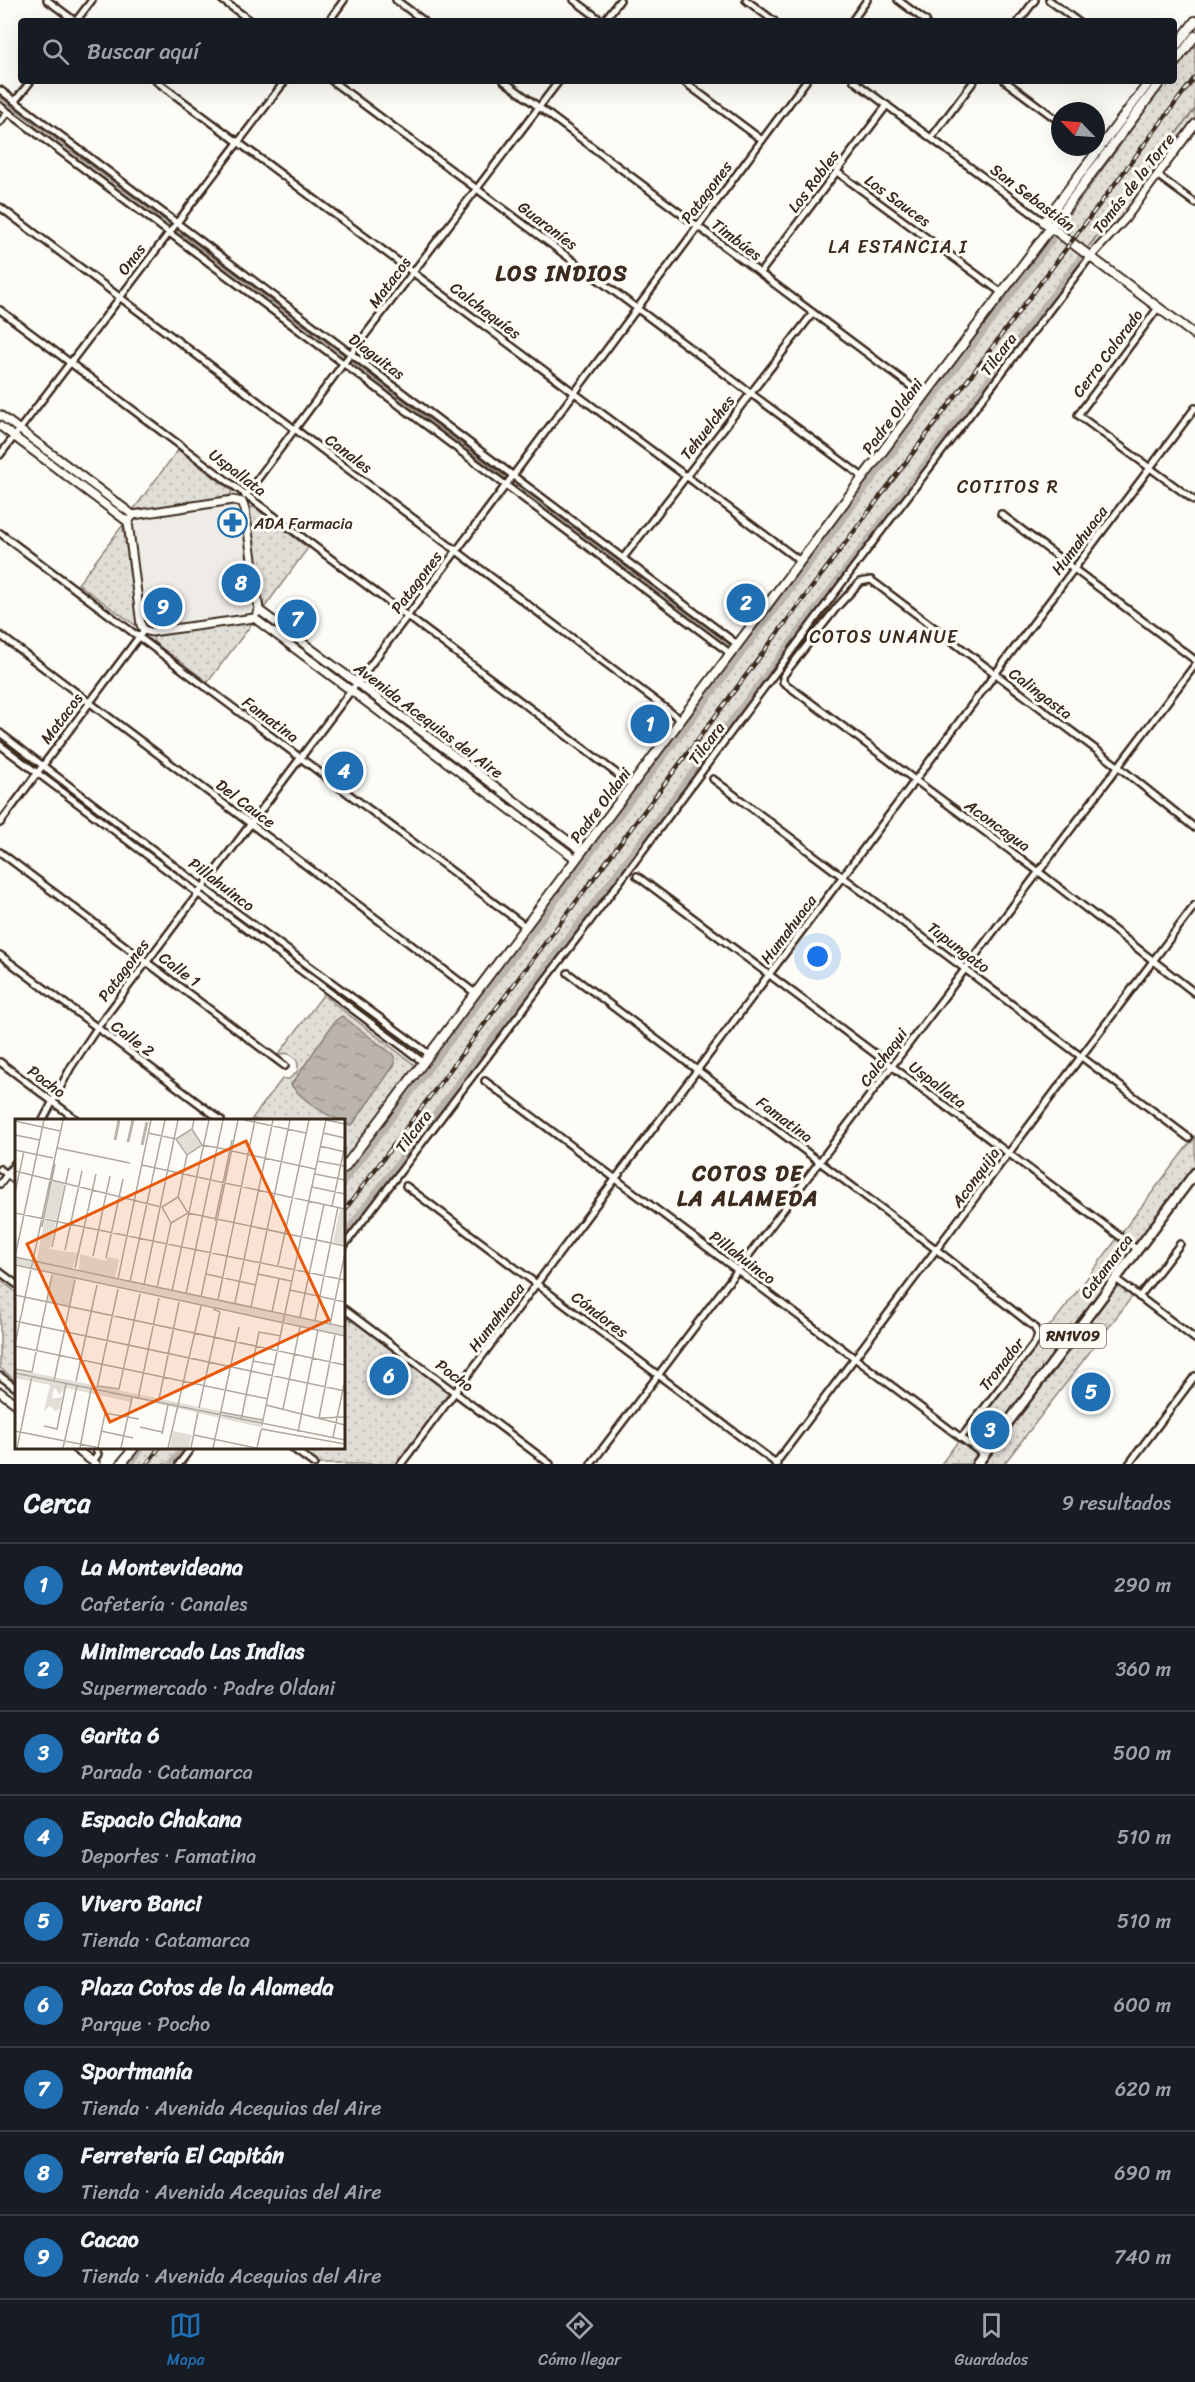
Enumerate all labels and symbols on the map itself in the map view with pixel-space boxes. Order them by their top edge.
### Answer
north arrow [1051,102,1105,156]
street label: Tomás de la Torre [1084,126,1182,240]
street label: Los Robles [780,143,847,219]
street label: Patagones [673,154,740,230]
street label: San Sebastián [984,156,1082,239]
street label: Los Sauces [858,166,938,235]
street label: Guaraníes [511,193,584,258]
street label: Timbúes [705,211,769,269]
district label: LA ESTANCIA I [828,231,968,263]
street label: Onas [109,236,154,282]
street label: Matacos [360,250,419,314]
district label: LOS INDIOS [496,254,628,293]
street label: Calchaquíes [444,274,528,347]
street label: Cerro Colorado [1064,303,1151,404]
street label: Diaguitas [342,325,412,388]
street label: Tilcara [972,326,1025,382]
street label: Padre Oldani [854,371,931,461]
street label: Tehuelches [672,388,743,467]
street label: Canales [319,426,379,481]
street label: Uspallata [202,441,273,504]
district label: COTITOS R [957,471,1059,503]
street label: Humahuaca [1043,498,1116,581]
pharmacy icon: ADA Farmacia [217,507,249,539]
place label: ADA Farmacia [253,509,353,538]
street label: Patagones [383,544,450,620]
pin: 8 [222,560,260,606]
pin: 2 [726,580,766,626]
pin: 9 [144,584,182,630]
pin: 7 [278,596,316,642]
district label: COTOS UNANUE [809,621,959,653]
street label: Avenida Acequias del Aire [347,654,510,786]
street label: Calingasta [1002,660,1079,727]
street label: Matacos [32,686,91,750]
street label: Famatina [236,688,305,751]
pin: 1 [630,702,670,746]
street label: Tilcara [680,715,733,771]
pin: 4 [324,748,364,794]
street label: Padre Oldani [562,760,639,850]
street label: Del Cauce [209,771,282,836]
street label: Aconcagua [958,791,1037,859]
street label: Pillahuinco [182,850,261,919]
street label: Humahuaca [752,887,825,970]
street label: Tupungato [921,914,997,981]
street label: Patagones [90,932,157,1008]
your location [803,942,832,971]
street label: Calle 1 [152,944,207,995]
street label: Calle 2 [104,1012,161,1065]
street label: Calchaqui [851,1021,916,1093]
street label: Uspallata [902,1053,973,1116]
street label: Pocho [21,1057,72,1106]
street label: Famatina [750,1088,819,1151]
street label: Tilcara [387,1103,440,1159]
inset map [15,1119,345,1449]
street label: Aconquija [943,1141,1007,1215]
district label: COTOS DE LA ALAMEDA [677,1154,819,1218]
street label: Pillahuinco [703,1223,782,1292]
street label: Catamarca [1072,1227,1141,1305]
street label: Humahuaca [460,1275,533,1358]
street label: Cóndores [565,1283,635,1346]
road number: RN1V09 [1040,1324,1106,1348]
street label: Tronador [971,1330,1033,1398]
street label: Pocho [429,1351,480,1400]
pin: 6 [370,1354,408,1398]
pin: 5 [1072,1370,1110,1414]
pin: 3 [970,1408,1010,1452]

